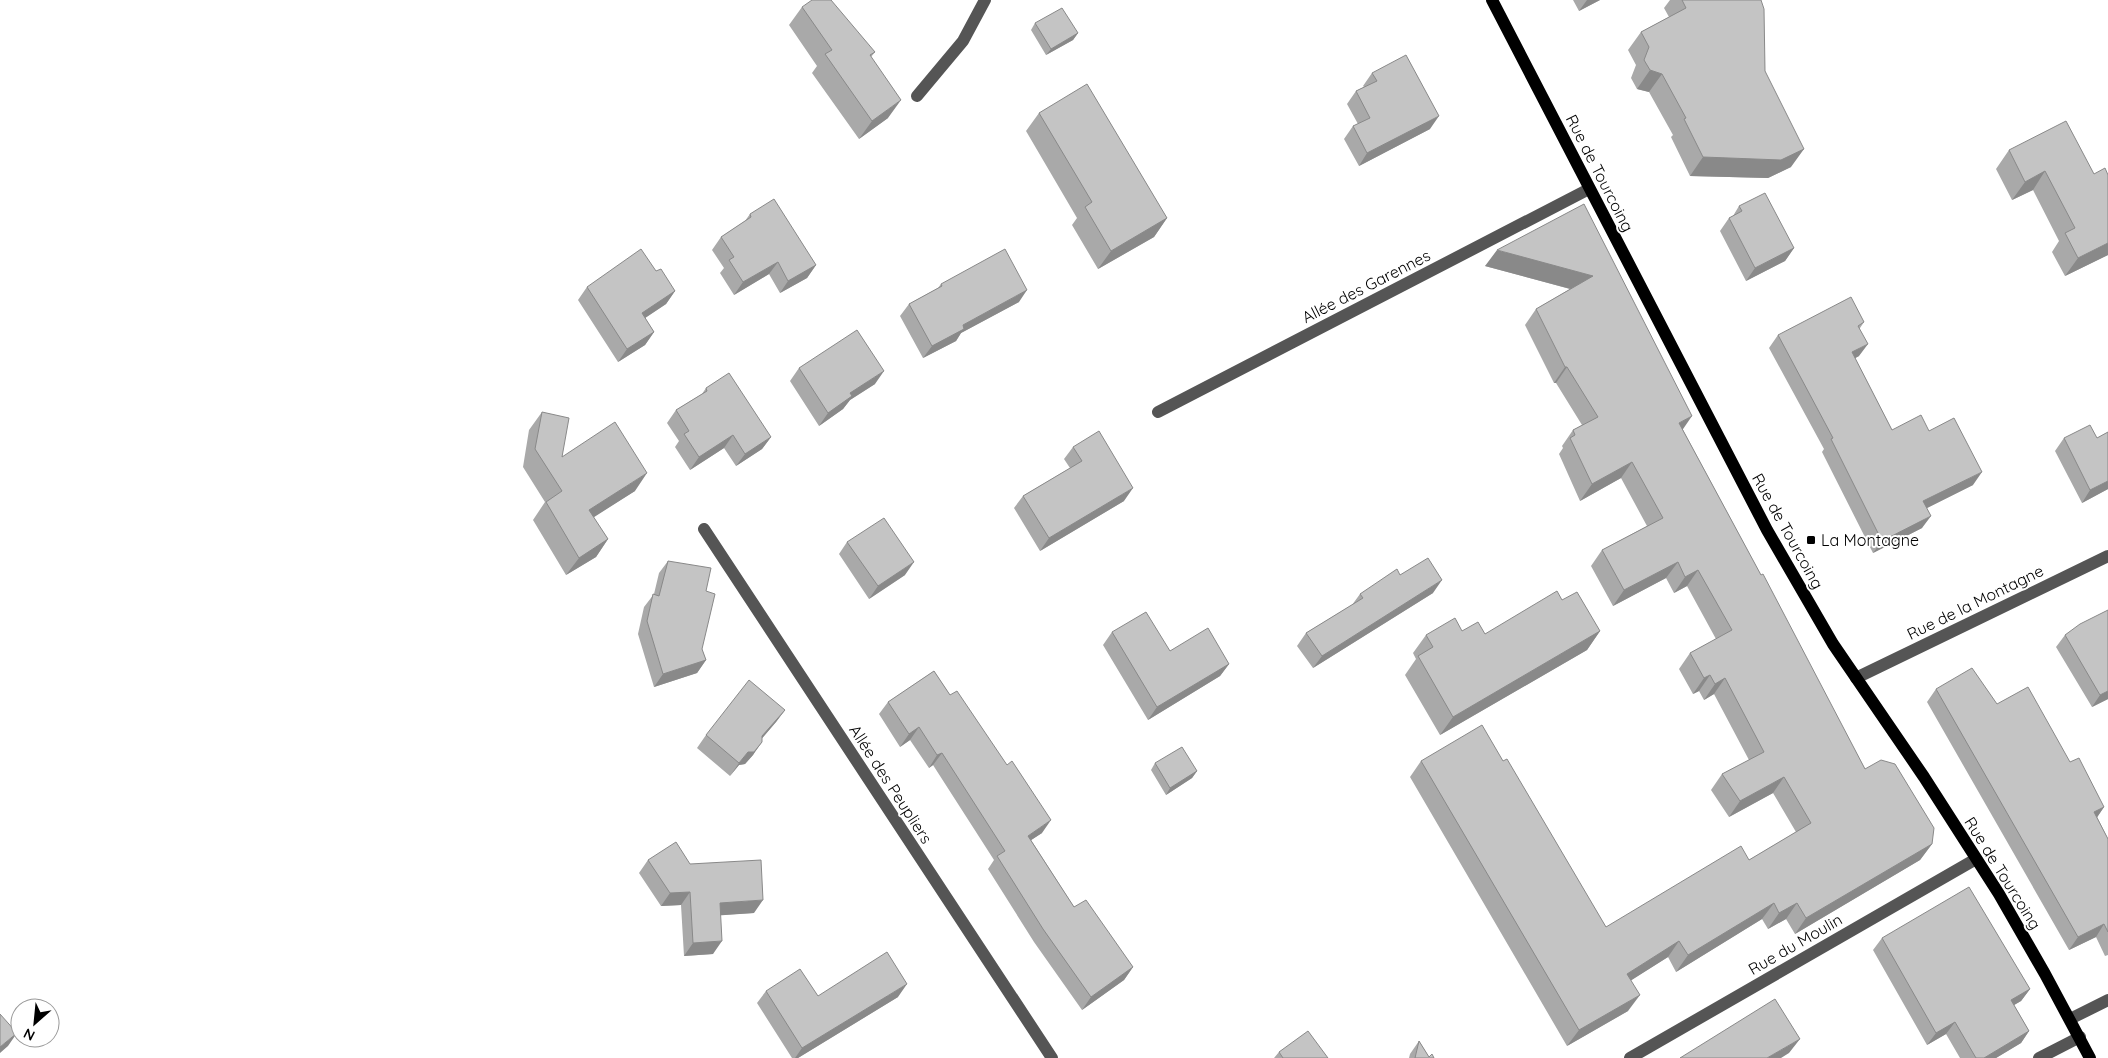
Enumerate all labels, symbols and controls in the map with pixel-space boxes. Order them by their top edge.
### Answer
street label: Rue de Tourcoing [1562,111,1638,235]
street label: Allée des Garennes [1298,245,1434,327]
street label: Rue de Tourcoing [1748,470,1828,592]
place label: La Montagne [1821,530,1919,550]
marker: La Montagne [1805,534,1817,546]
street label: Rue de la Montagne [1903,560,2047,644]
street label: Allée des Peupliers [845,721,937,847]
street label: Rue de Tourcoing [1960,813,2046,933]
street label: Rue du Moulin [1745,909,1845,979]
north arrow [10,998,60,1048]
text: N [20,1024,38,1045]

